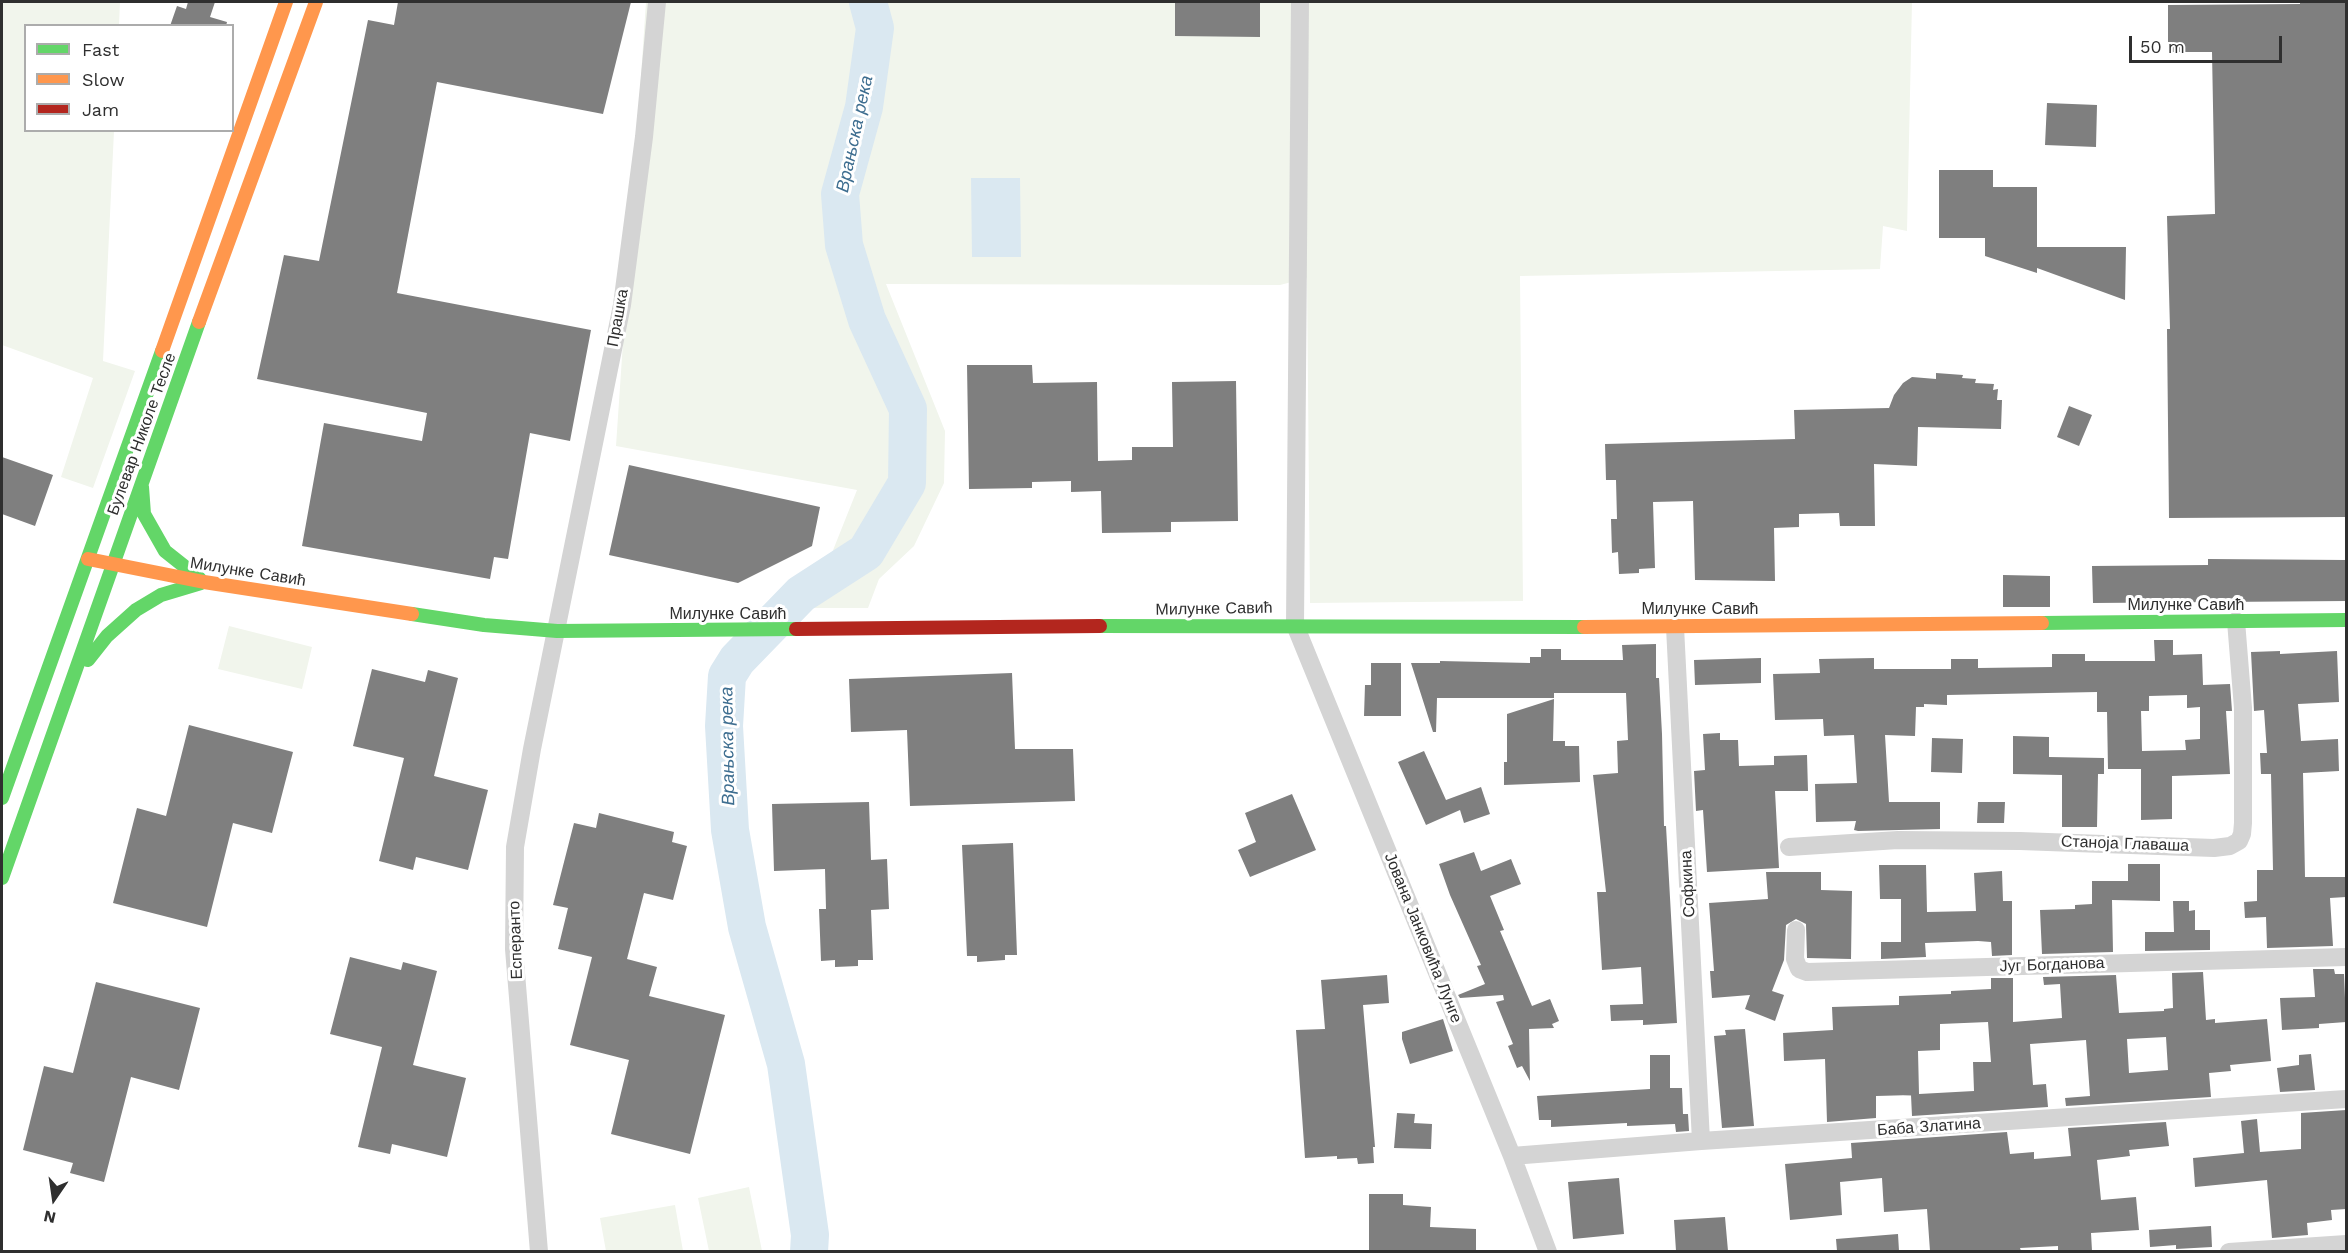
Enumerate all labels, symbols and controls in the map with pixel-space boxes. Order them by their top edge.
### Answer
legend [24,24,234,132]
scale bar [2132,24,2285,62]
text: 50 m [2140,36,2185,57]
text: Fast [82,39,119,60]
text: Slow [82,69,125,90]
water label: Врањска река [832,74,878,194]
text: Jam [82,99,119,120]
street label: Прашка [603,288,633,348]
street label: Булевар Николе Тесле [104,350,180,518]
street label: Милунке Савић [189,553,307,591]
street label: Милунке Савић [2128,595,2244,615]
street label: Милунке Савић [1155,598,1273,620]
street label: Милунке Савић [1642,599,1758,619]
street label: Милунке Савић [670,604,786,624]
water label: Врањска река [716,686,740,806]
street label: Станоја Главаша [2061,832,2189,856]
street label: Јована Јанковића Лунге [1380,850,1466,1026]
street label: Софкина [1677,850,1699,918]
street label: Есперанто [505,900,527,980]
street label: Југ Богданова [1999,954,2105,976]
street label: Баба Златина [1876,1114,1982,1140]
north arrow [24,1169,84,1229]
text: N [42,1206,58,1228]

